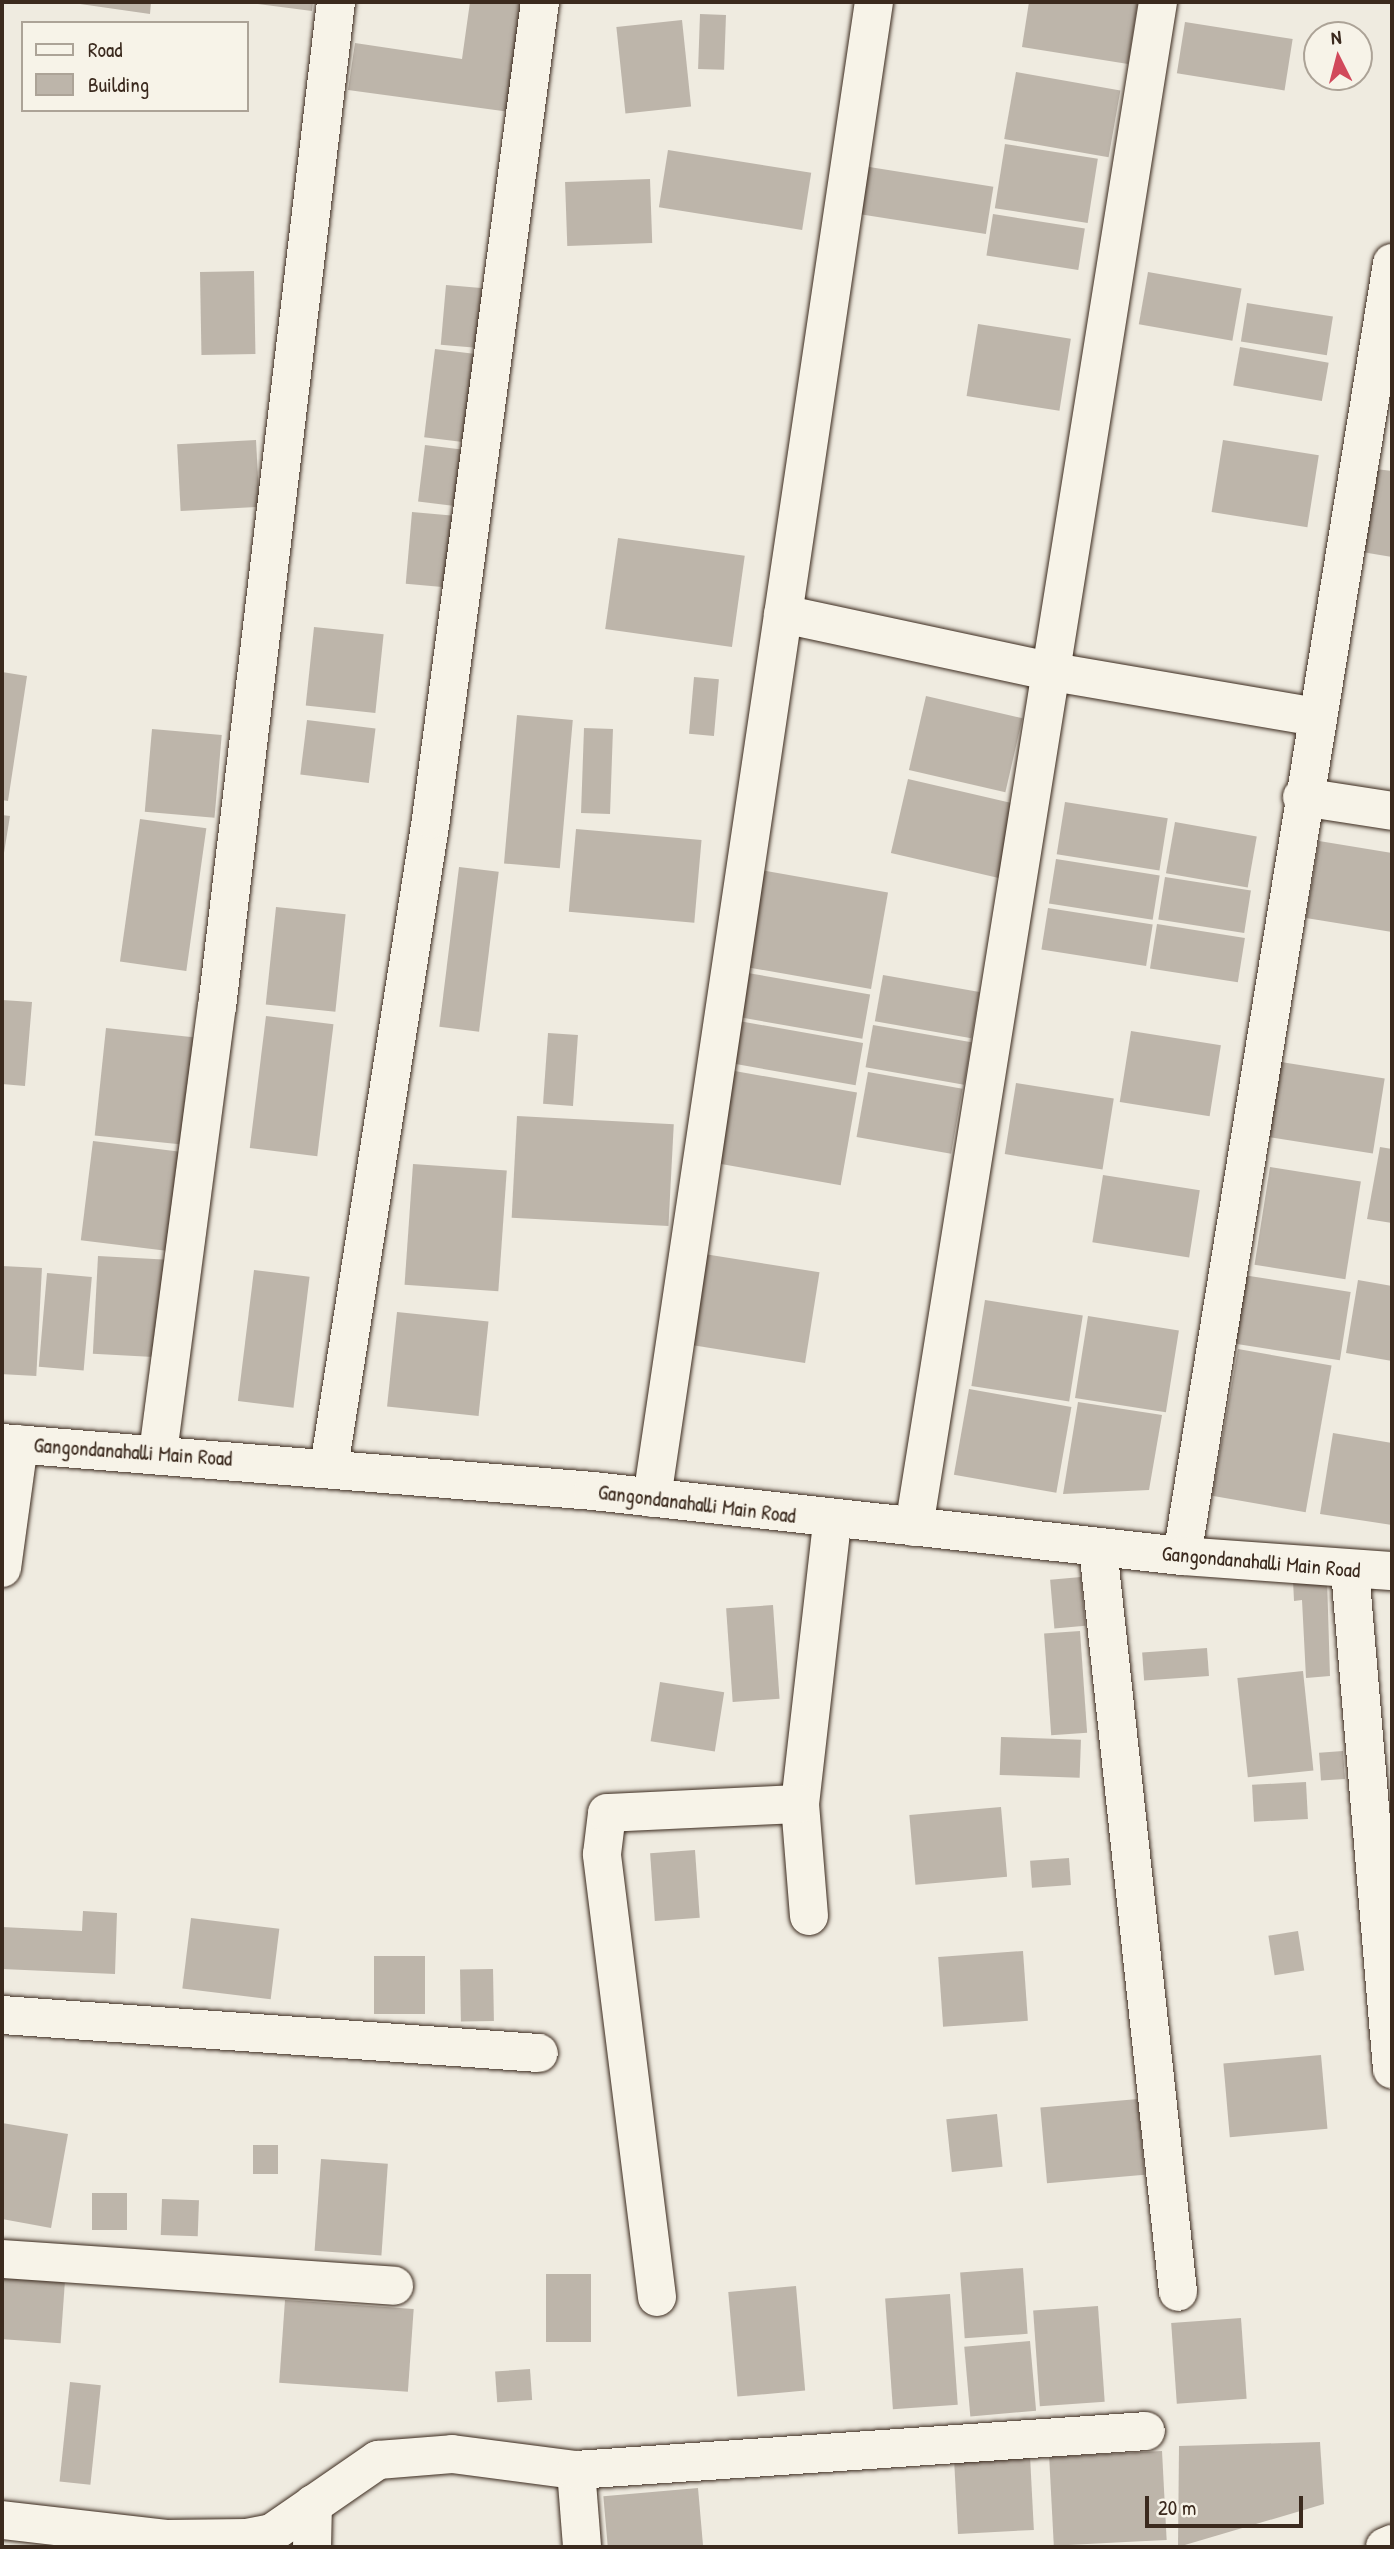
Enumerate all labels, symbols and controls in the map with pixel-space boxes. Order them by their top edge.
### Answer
legend [21,21,248,112]
north arrow [1303,21,1373,91]
text: N [1330,24,1342,51]
text: Road [88,35,122,64]
text: Building [88,70,149,99]
street label: Gangondanahalli Main Road [33,1432,233,1472]
street label: Gangondanahalli Main Road [597,1479,797,1529]
street label: Gangondanahalli Main Road [1161,1541,1361,1583]
scale bar [1149,2482,1306,2526]
text: 20 m [1158,2493,1196,2522]

